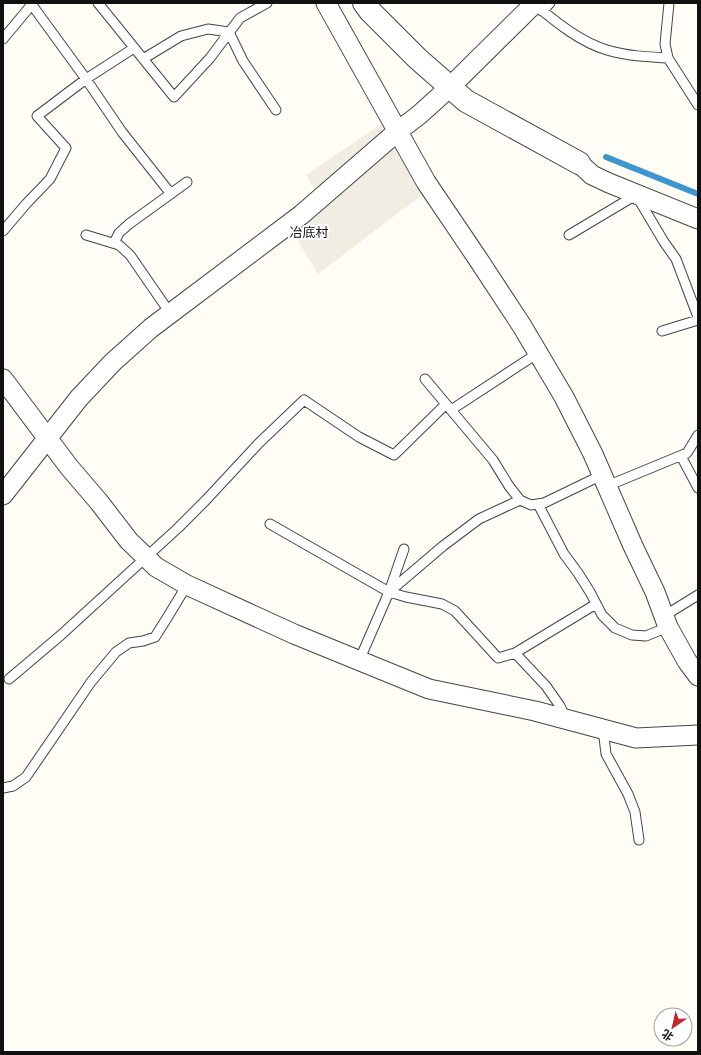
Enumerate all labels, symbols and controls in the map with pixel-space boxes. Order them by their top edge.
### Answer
district label: 冶底村 [289,223,329,241]
north arrow [653,1007,693,1047]
text: 北 [658,1026,676,1045]

